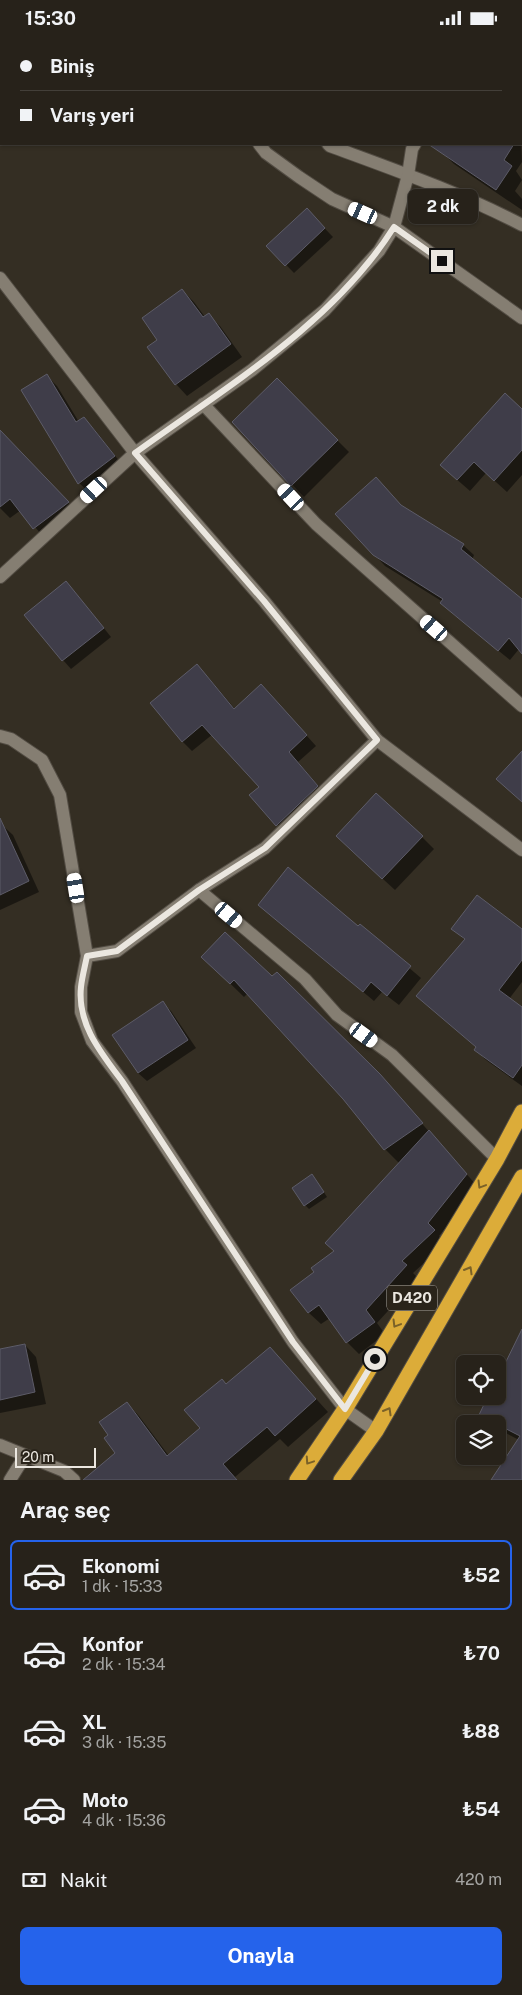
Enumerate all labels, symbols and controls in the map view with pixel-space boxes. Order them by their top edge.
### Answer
text: 15:30 [25,7,76,29]
text: Biniş [50,55,94,77]
text: Varış yeri [50,104,134,126]
callout: 2 dk [407,189,477,223]
text: 2 dk [427,197,459,216]
car [346,200,379,226]
route end [431,250,453,272]
car [77,474,110,506]
car [275,481,306,513]
car [417,612,450,644]
car [66,872,85,904]
car [212,900,245,930]
car [347,1020,380,1050]
one-way arrow [477,1180,487,1189]
one-way arrow [462,1266,472,1275]
road number: D420 [387,1285,437,1311]
one-way arrow [393,1319,403,1328]
route start [364,1348,386,1370]
map controls [456,1355,506,1465]
button: locate [456,1355,506,1405]
one-way arrow [382,1407,392,1416]
button: layers [456,1415,506,1465]
scale bar [15,1445,96,1468]
text: 20 m [22,1449,54,1465]
one-way arrow [306,1456,316,1465]
text: Araç seç [20,1497,111,1523]
icon: car [22,1553,67,1598]
text: Ekonomi [82,1555,160,1577]
text: ₺52 [463,1564,500,1586]
text: 1 dk · 15:33 [82,1577,163,1596]
icon: car [22,1631,67,1676]
text: Konfor [82,1633,143,1655]
text: ₺70 [464,1642,500,1664]
text: 2 dk · 15:34 [82,1655,166,1674]
icon: car [22,1709,67,1754]
text: XL [82,1711,107,1733]
text: ₺88 [462,1720,500,1742]
text: 3 dk · 15:35 [82,1733,166,1752]
icon: car [22,1787,67,1832]
text: Moto [82,1789,128,1811]
text: ₺54 [462,1798,500,1820]
text: 4 dk · 15:36 [82,1811,166,1830]
icon: cash [20,1866,48,1894]
text: Nakit [60,1869,107,1891]
text: 420 m [455,1870,502,1889]
button: Onayla [20,1927,502,1985]

